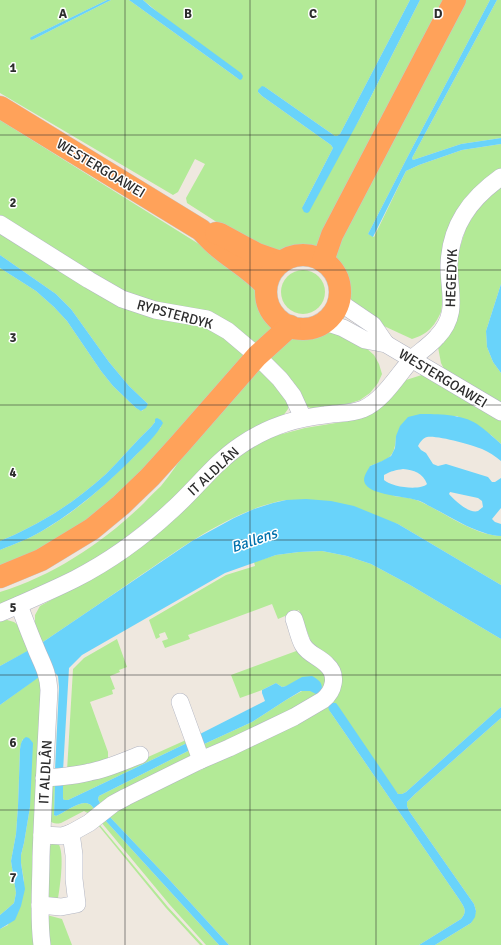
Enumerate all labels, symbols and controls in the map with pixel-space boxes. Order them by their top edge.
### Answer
text: A [59,6,68,22]
text: B [184,6,192,22]
text: C [309,6,317,22]
text: D [434,6,443,22]
text: 1 [9,60,17,76]
street label: WESTERGOAWEI [53,135,148,202]
text: 2 [9,195,17,211]
street label: HEGEDYK [442,248,461,308]
street label: RYPSTERDYK [135,296,215,333]
text: 3 [9,330,17,346]
street label: WESTERGOAWEI [395,345,490,412]
street label: IT ALDLÂN [184,443,243,499]
text: 4 [9,465,17,481]
water label: Ballens [229,523,281,556]
text: 5 [9,600,17,616]
text: 6 [9,735,17,751]
street label: IT ALDLÂN [35,740,56,804]
text: 7 [9,870,17,886]

